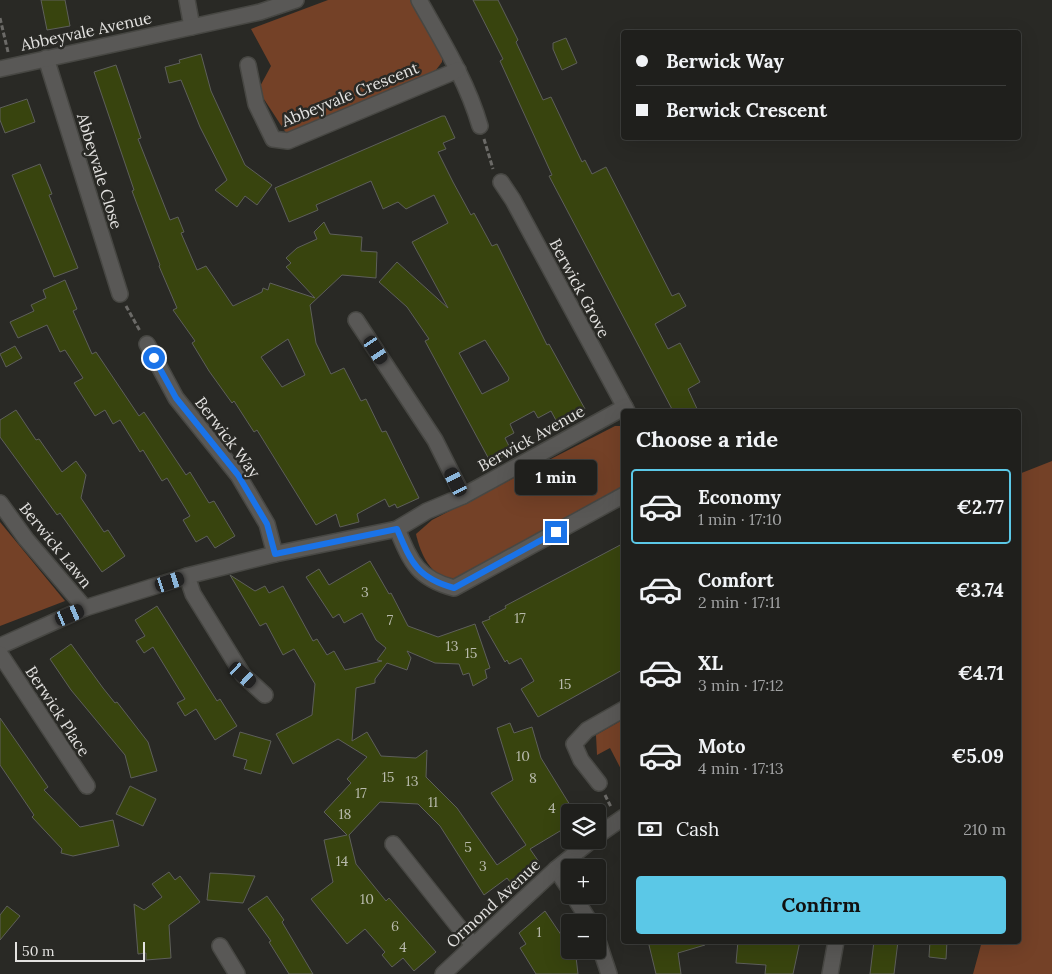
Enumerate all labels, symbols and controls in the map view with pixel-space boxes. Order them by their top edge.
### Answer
street label: Abbeyvale Avenue [18,7,154,55]
text: Berwick Way [666,49,784,73]
street label: Abbeyvale Crescent [278,57,422,131]
text: Berwick Crescent [666,98,827,122]
street label: Abbeyvale Close [73,110,127,232]
street label: Berwick Grove [546,235,615,341]
car [361,333,390,367]
route start [143,347,165,369]
street label: Berwick Way [191,393,265,482]
street label: Berwick Avenue [474,400,588,475]
text: Choose a ride [636,425,778,453]
callout: 1 min [515,460,597,494]
car [442,465,469,499]
text: 1 min [536,467,576,487]
icon: car [638,484,683,529]
text: Economy [698,485,781,509]
text: €2.77 [957,495,1004,519]
street label: Berwick Lawn [15,498,97,592]
text: 1 min · 17:10 [698,509,782,529]
route end [545,521,567,543]
icon: car [638,567,683,612]
text: Comfort [698,568,774,592]
car [153,570,186,594]
text: €3.74 [955,578,1004,602]
house number: 3 [361,583,369,601]
text: 2 min · 17:11 [698,592,781,612]
car [53,602,86,628]
house number: 17 [514,609,526,627]
house number: 7 [387,611,394,629]
house number: 13 [446,637,459,655]
house number: 15 [465,644,477,662]
icon: car [638,650,683,695]
text: XL [698,651,723,675]
car [226,659,259,691]
text: €4.71 [958,661,1004,685]
street label: Berwick Place [21,662,95,760]
house number: 15 [559,675,571,693]
text: 3 min · 17:12 [698,675,784,695]
icon: car [638,733,683,778]
text: Moto [698,734,745,758]
text: €5.09 [951,744,1004,768]
house number: 10 [516,747,530,765]
text: 4 min · 17:13 [698,758,784,778]
house number: 15 [382,768,394,786]
house number: 8 [529,769,537,787]
house number: 13 [406,772,419,790]
house number: 17 [355,784,367,802]
house number: 11 [428,793,438,811]
house number: 4 [548,799,556,817]
map controls [561,804,606,959]
button: layers [561,804,606,849]
house number: 18 [339,805,352,823]
icon: cash [636,815,664,843]
text: Cash [676,817,719,841]
text: 210 m [963,819,1006,839]
house number: 5 [464,838,472,856]
house number: 14 [336,852,349,870]
street label: Ormond Avenue [442,854,544,952]
house number: 3 [479,857,487,875]
button: + [561,859,606,904]
button: Confirm [636,876,1006,934]
house number: 10 [360,890,374,908]
button: − [561,914,606,959]
house number: 6 [391,917,399,935]
house number: 1 [536,923,542,941]
house number: 4 [399,938,407,956]
scale bar [15,939,145,962]
text: 50 m [22,942,55,960]

